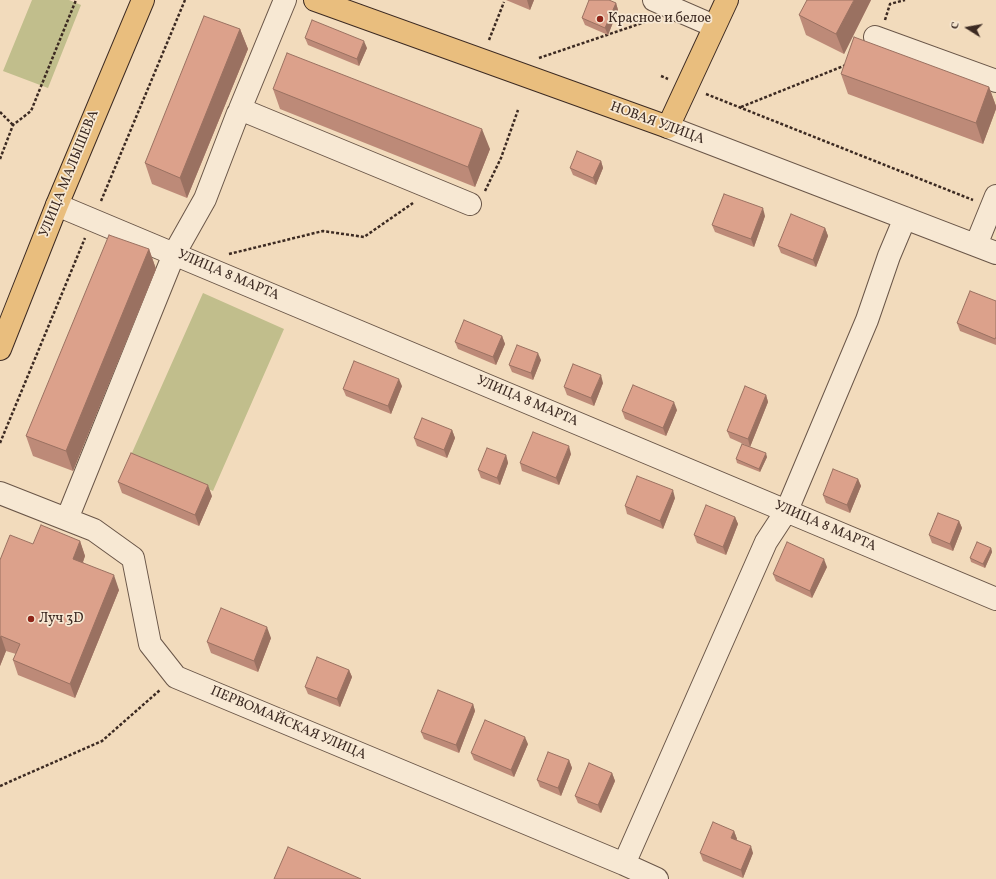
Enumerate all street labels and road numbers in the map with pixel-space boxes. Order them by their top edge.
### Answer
street label: НОВАЯ УЛИЦА [608,99,706,149]
street label: УЛИЦА МАЛЫШЕВА [37,108,103,240]
street label: УЛИЦА 8 МАРТА [174,247,282,305]
street label: УЛИЦА 8 МАРТА [473,373,581,431]
street label: УЛИЦА 8 МАРТА [771,498,879,556]
street label: ПЕРВОМАЙСКАЯ УЛИЦА [207,683,369,765]

